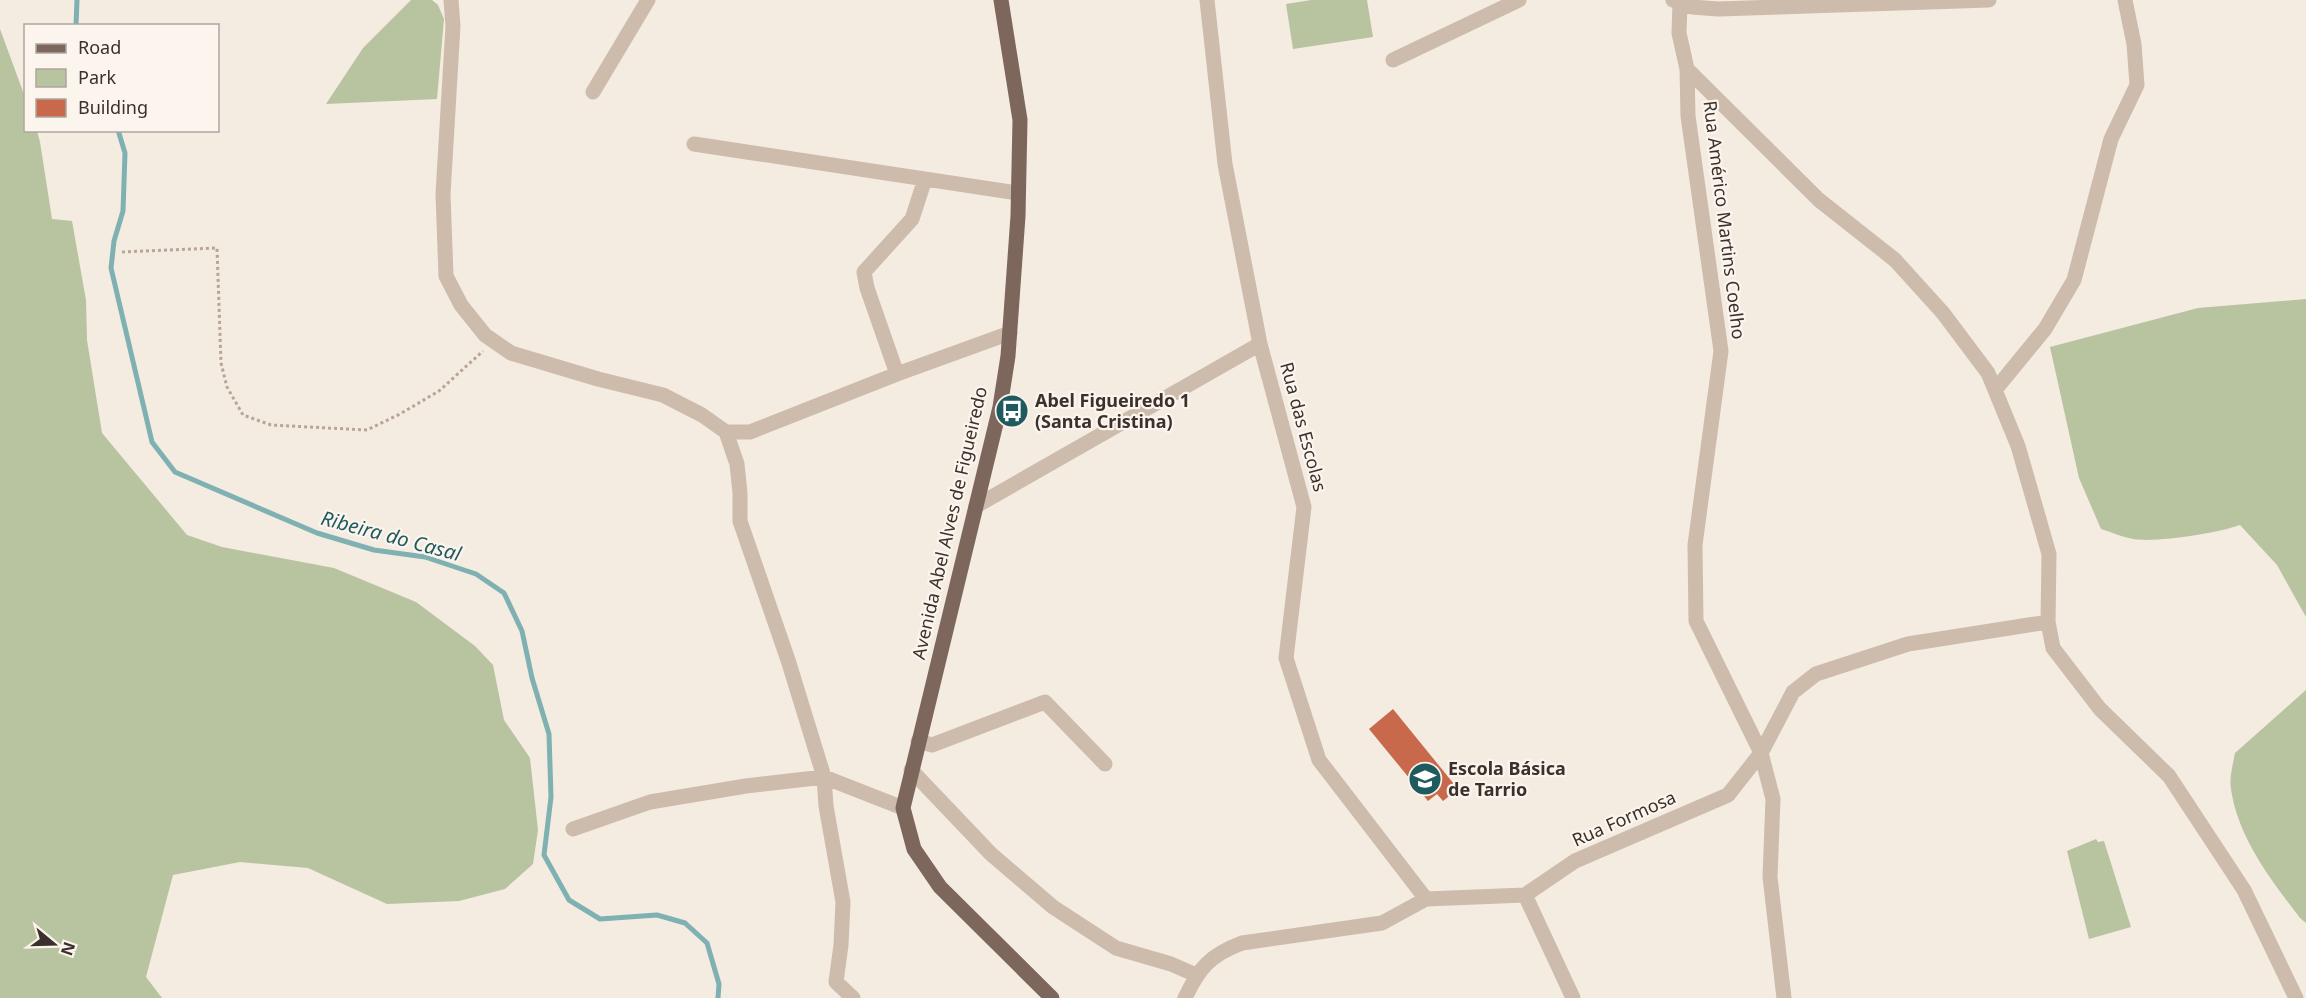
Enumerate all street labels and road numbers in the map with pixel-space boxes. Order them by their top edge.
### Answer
street label: Rua Américo Martins Coelho [1698,99,1752,341]
street label: Rua das Escolas [1275,359,1333,494]
street label: Avenida Abel Alves de Figueiredo [906,384,992,662]
street label: Rua Formosa [1568,785,1679,852]

